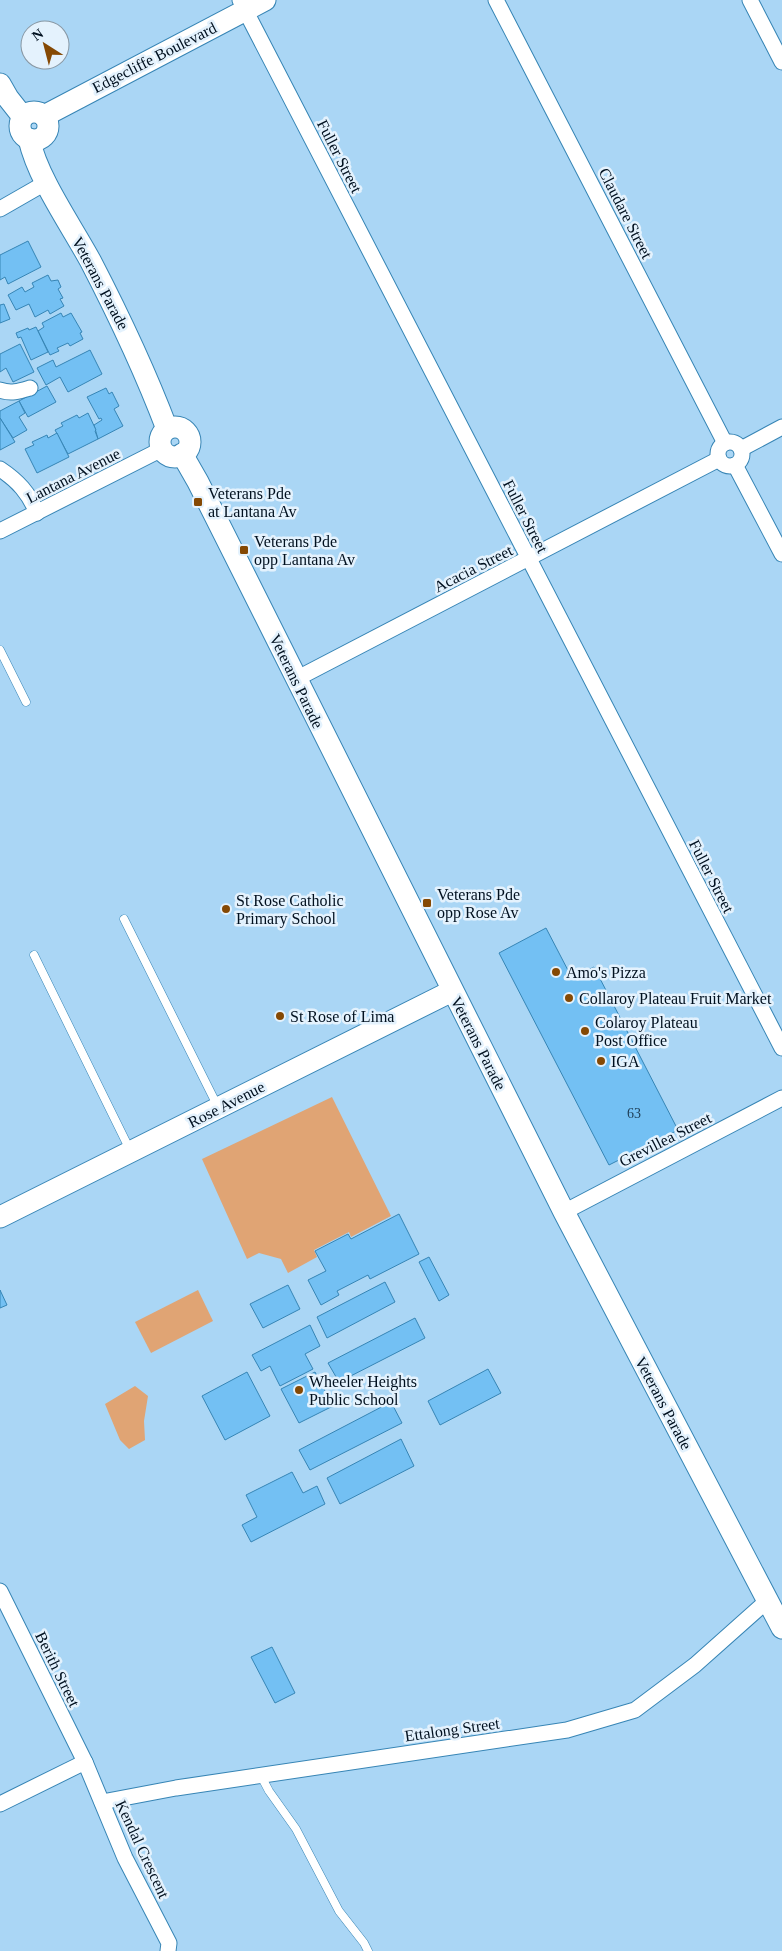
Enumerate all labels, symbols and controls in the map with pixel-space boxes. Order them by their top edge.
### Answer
street label: Edgecliffe Boulevard [89,19,220,97]
north arrow [20,20,70,70]
text: N [29,26,46,44]
street label: Fuller Street [314,117,365,196]
street label: Claudare Street [595,165,656,262]
street label: Veterans Parade [69,234,132,333]
street label: Lantana Avenue [23,444,123,506]
street label: Fuller Street [500,477,551,556]
place label: Veterans Pde at Lantana Av [208,485,297,520]
marker: Veterans Pde at Lantana Av [192,496,204,508]
place label: Veterans Pde opp Lantana Av [254,533,355,569]
street label: Acacia Street [431,541,516,595]
marker: Veterans Pde opp Lantana Av [238,544,250,556]
street label: Veterans Parade [266,631,327,731]
street label: Fuller Street [686,837,737,916]
place label: Veterans Pde opp Rose Av [437,886,520,922]
place label: St Rose Catholic Primary School [236,892,344,928]
marker: Veterans Pde opp Rose Av [421,897,433,909]
marker: St Rose Catholic Primary School [220,903,232,915]
place label: Amo's Pizza [566,964,646,981]
marker: Amo's Pizza [550,966,562,978]
place label: Collaroy Plateau Fruit Market [579,990,772,1008]
marker: Collaroy Plateau Fruit Market [563,992,575,1004]
street label: Veterans Parade [448,994,509,1093]
place label: St Rose of Lima [290,1008,394,1025]
marker: St Rose of Lima [274,1010,286,1022]
place label: Colaroy Plateau Post Office [595,1014,698,1049]
marker: Colaroy Plateau Post Office [579,1025,591,1037]
place label: IGA [611,1053,640,1070]
marker: IGA [595,1055,607,1067]
street label: Rose Avenue [185,1078,267,1131]
house number: 63 [627,1106,641,1121]
street label: Grevillea Street [616,1109,715,1170]
street label: Veterans Parade [632,1354,695,1453]
place label: Wheeler Heights Public School [309,1373,417,1408]
marker: Wheeler Heights Public School [293,1384,305,1396]
street label: Berith Street [32,1629,83,1710]
street label: Ettalong Street [404,1714,501,1746]
street label: Kendal Crescent [112,1797,173,1901]

